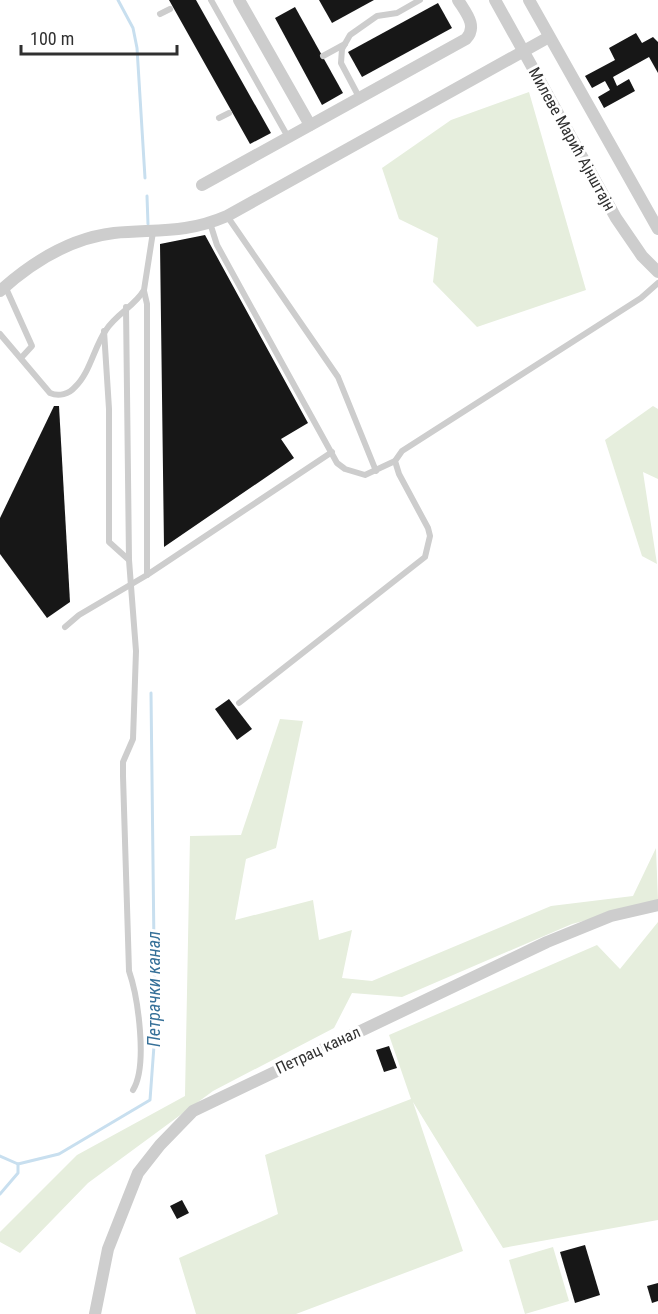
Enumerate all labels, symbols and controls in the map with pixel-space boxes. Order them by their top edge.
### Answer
scale bar [21,18,177,56]
text: 100 m [30,28,74,49]
street label: Милеве Марић Ајнштајн [525,64,619,214]
water label: Петрачки канал [143,931,164,1047]
street label: Петрац канал [273,1022,363,1078]

